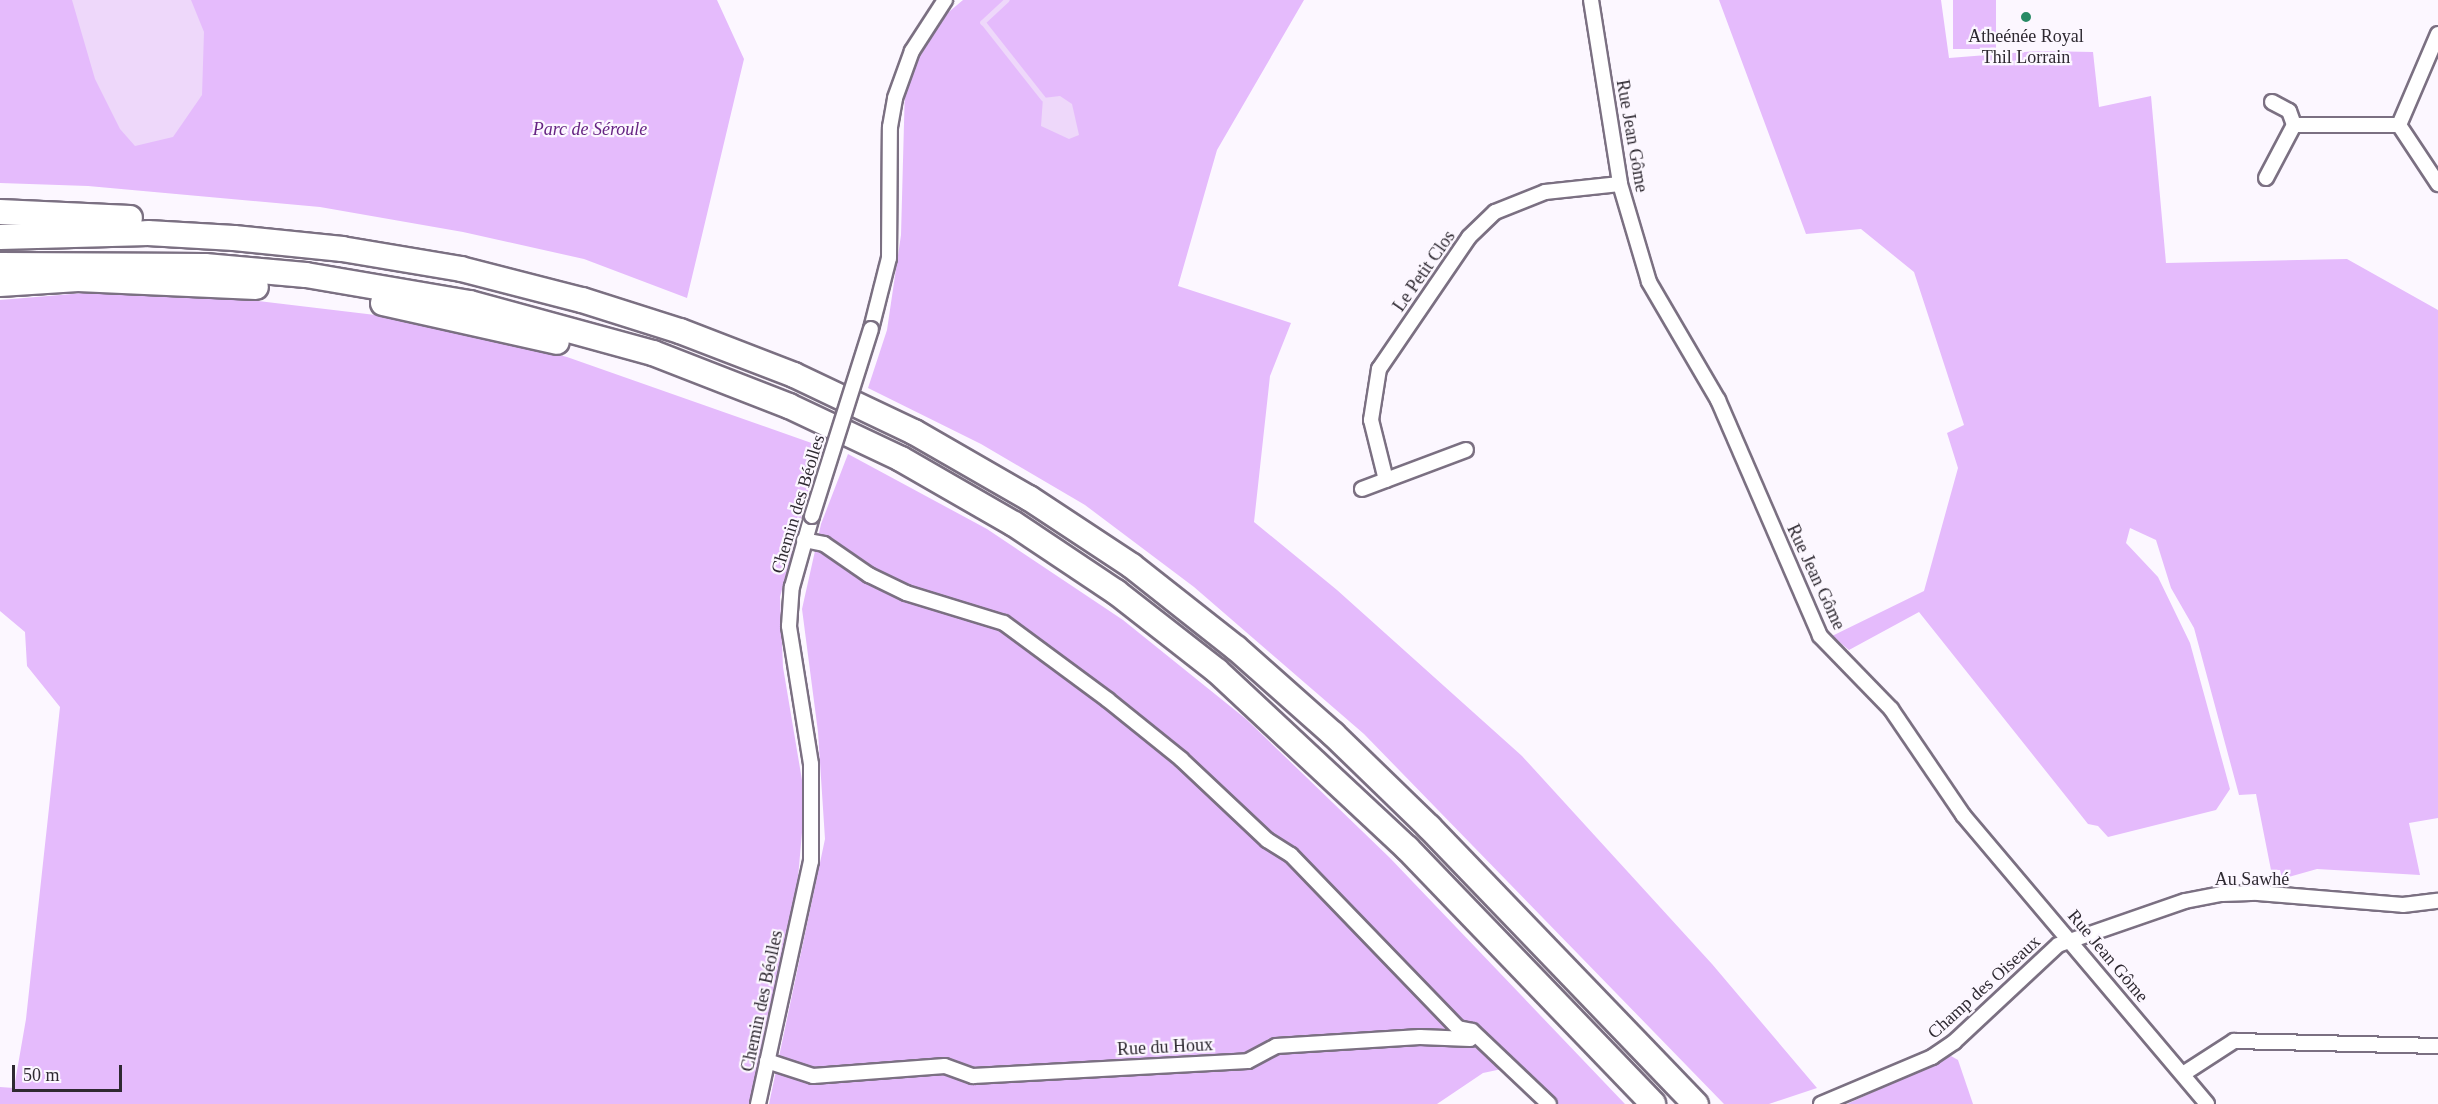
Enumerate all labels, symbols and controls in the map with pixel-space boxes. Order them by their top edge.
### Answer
marker: Atheénée Royal Thil Lorrain [2019,10,2033,24]
place label: Atheénée Royal Thil Lorrain [1968,26,2084,68]
street label: Rue Jean Gôme [1611,78,1653,194]
park label: Parc de Séroule [533,118,647,140]
street label: Le Petit Clos [1388,226,1460,316]
street label: Chemin des Béolles [767,432,829,576]
street label: Rue Jean Gôme [1782,521,1850,633]
street label: Au Sawhé [2215,868,2289,890]
street label: Rue Jean Gôme [2063,905,2153,1007]
street label: Chemin des Béolles [736,928,788,1074]
street label: Champ des Oiseaux [1923,931,2045,1043]
street label: Rue du Houx [1117,1034,1213,1060]
scale bar [15,1053,124,1091]
text: 50 m [23,1065,60,1085]

